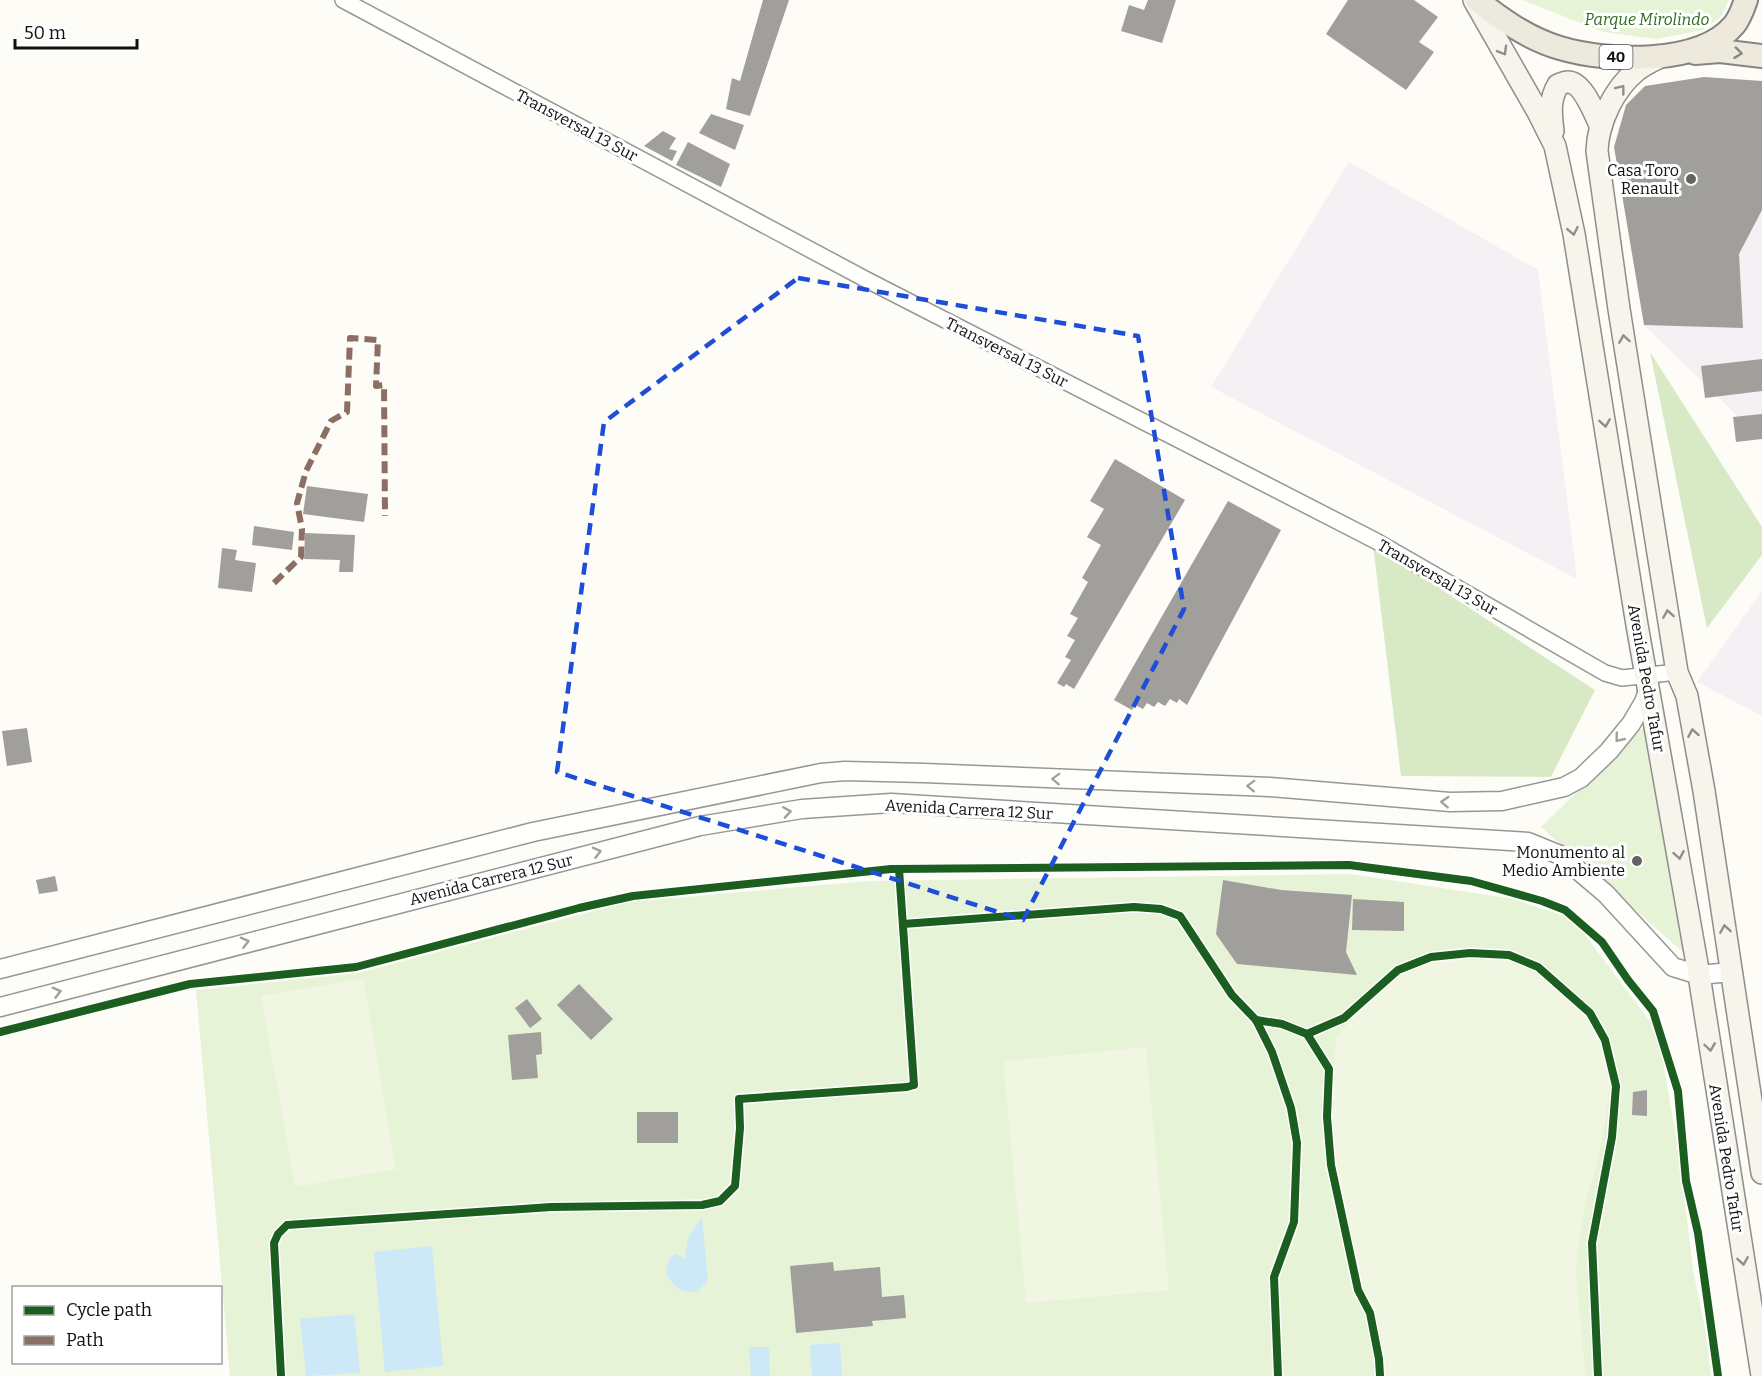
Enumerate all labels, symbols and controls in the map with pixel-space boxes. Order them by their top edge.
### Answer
park label: Parque Mirolindo [1585,10,1710,29]
scale bar [15,12,136,50]
text: 50 m [24,22,66,44]
one-way arrow [1496,45,1508,55]
road number: 40 [1600,45,1632,69]
one-way arrow [1734,47,1743,59]
one-way arrow [1613,84,1624,95]
street label: Transversal 13 Sur [513,85,641,165]
place label: Casa Toro Renault [1607,161,1679,198]
marker: Casa Toro Renault [1684,172,1698,186]
one-way arrow [1566,225,1579,235]
street label: Transversal 13 Sur [942,313,1071,392]
one-way arrow [1618,334,1631,344]
one-way arrow [1598,418,1610,428]
street label: Transversal 13 Sur [1375,535,1501,619]
street label: Avenida Pedro Tafur [1624,603,1669,754]
one-way arrow [1662,610,1674,619]
one-way arrow [1688,728,1700,738]
one-way arrow [1616,731,1627,742]
one-way arrow [1052,772,1061,785]
one-way arrow [1246,780,1255,793]
one-way arrow [1441,795,1450,808]
street label: Avenida Carrera 12 Sur [885,796,1053,823]
one-way arrow [783,806,792,818]
place label: Monumento al Medio Ambiente [1502,843,1625,880]
one-way arrow [592,847,602,860]
street label: Avenida Carrera 12 Sur [407,850,575,909]
one-way arrow [1672,850,1684,859]
marker: Monumento al Medio Ambiente [1630,854,1644,868]
one-way arrow [1719,924,1731,933]
one-way arrow [240,937,250,950]
one-way arrow [51,986,61,999]
one-way arrow [1703,1043,1715,1052]
street label: Avenida Pedro Tafur [1705,1083,1748,1234]
one-way arrow [1736,1255,1749,1265]
legend [12,1286,222,1364]
text: Cycle path [66,1299,152,1321]
text: Path [66,1329,104,1351]

